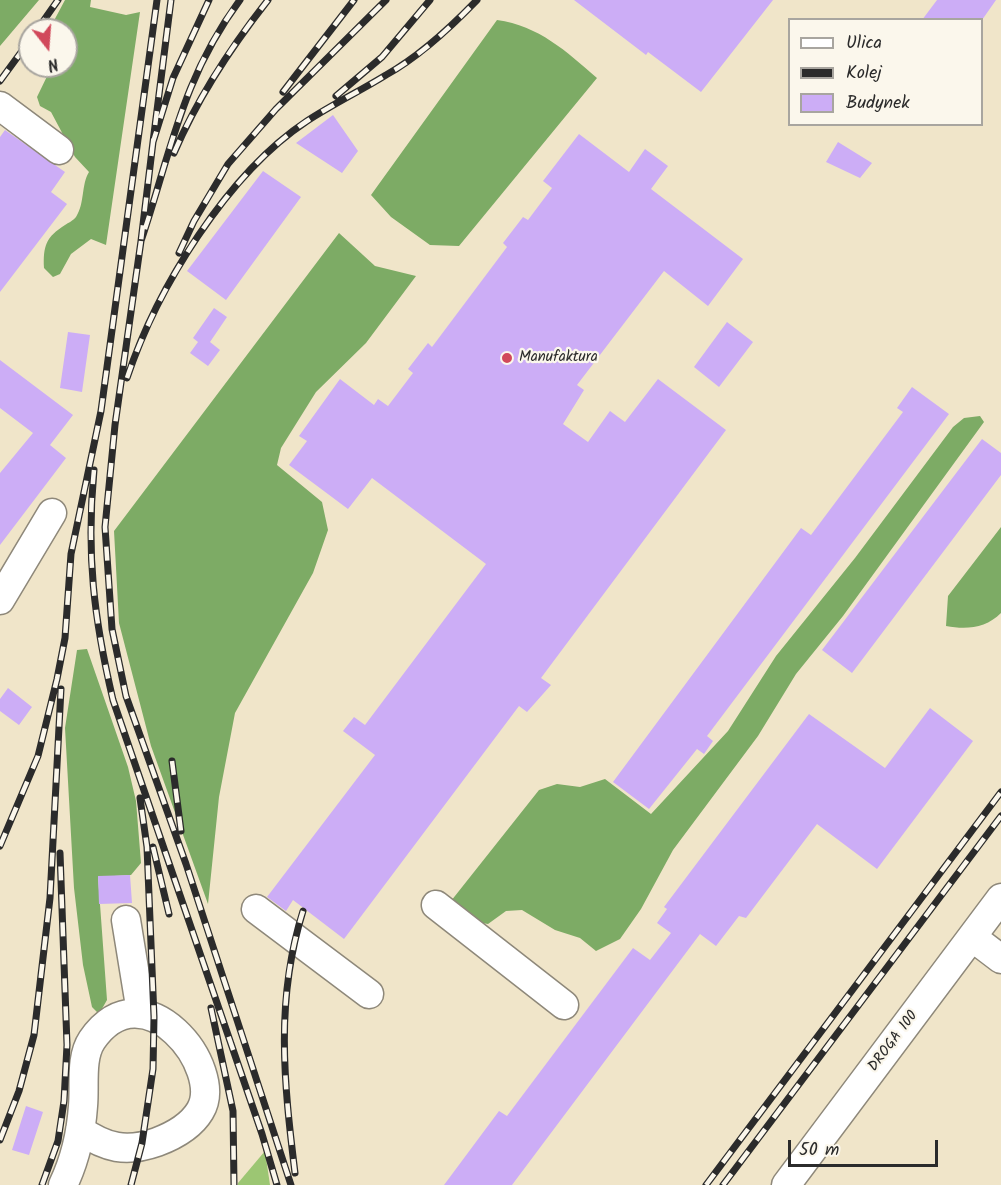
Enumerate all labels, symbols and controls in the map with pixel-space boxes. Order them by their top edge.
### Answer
north arrow [18,18,78,78]
legend [788,18,983,126]
text: Ulica [846,29,882,58]
text: N [44,50,61,77]
text: Kolej [846,59,882,88]
text: Budynek [846,89,910,118]
place label: Manufaktura [519,349,598,367]
marker: Manufaktura [500,351,514,365]
street label: DROGA 100 [865,1008,923,1076]
scale bar [791,1128,941,1166]
text: 50 m [799,1136,839,1165]

